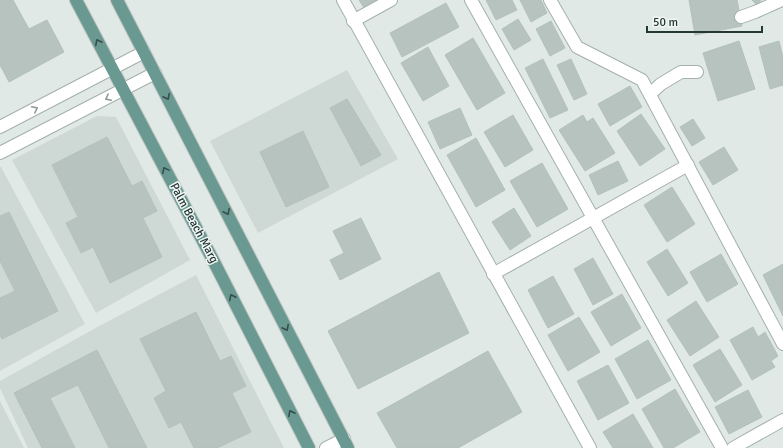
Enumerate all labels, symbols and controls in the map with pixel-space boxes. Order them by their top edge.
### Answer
scale bar [647,8,762,34]
text: 50 m [653,15,678,30]
one-way arrow [96,39,103,47]
one-way arrow [104,93,112,100]
one-way arrow [162,93,170,100]
one-way arrow [30,106,38,113]
one-way arrow [163,167,170,174]
street label: Palm Beach Marg [167,180,221,266]
one-way arrow [222,208,229,216]
one-way arrow [229,294,237,302]
one-way arrow [281,324,289,331]
one-way arrow [288,410,296,417]

